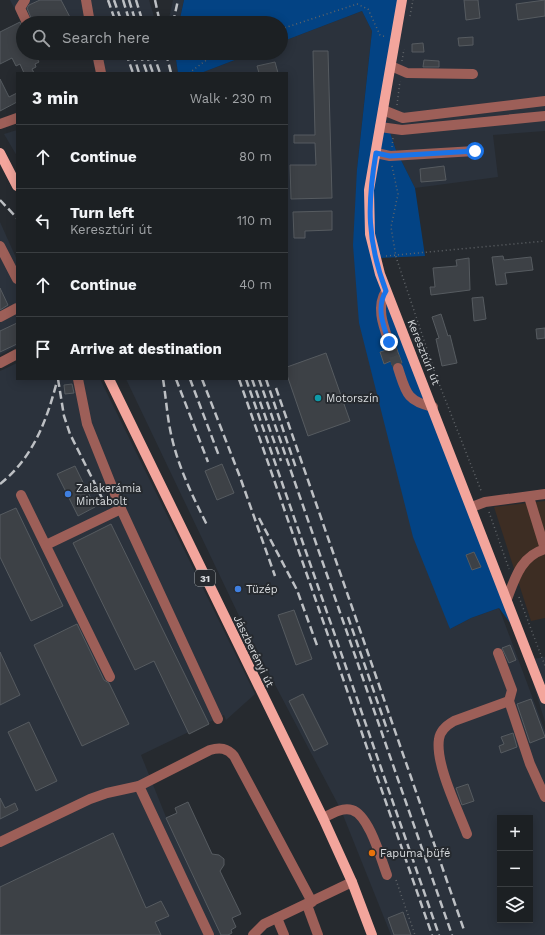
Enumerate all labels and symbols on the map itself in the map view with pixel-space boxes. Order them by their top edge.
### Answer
route start [466,142,484,160]
street label: Keresztúri út [405,318,443,387]
route end [380,333,398,351]
place label: Motorszín [326,392,379,405]
marker: Motorszín [313,393,323,403]
place label: Zalakerámia Mintabolt [76,482,141,508]
marker: Zalakerámia Mintabolt [63,489,73,499]
road number: 31 [195,570,215,586]
place label: Tüzép [246,583,278,596]
marker: Tüzép [233,584,243,594]
street label: Jászberényi út [231,613,277,690]
place label: Fapuma büfé [380,847,450,860]
marker: Fapuma büfé [367,848,377,858]

